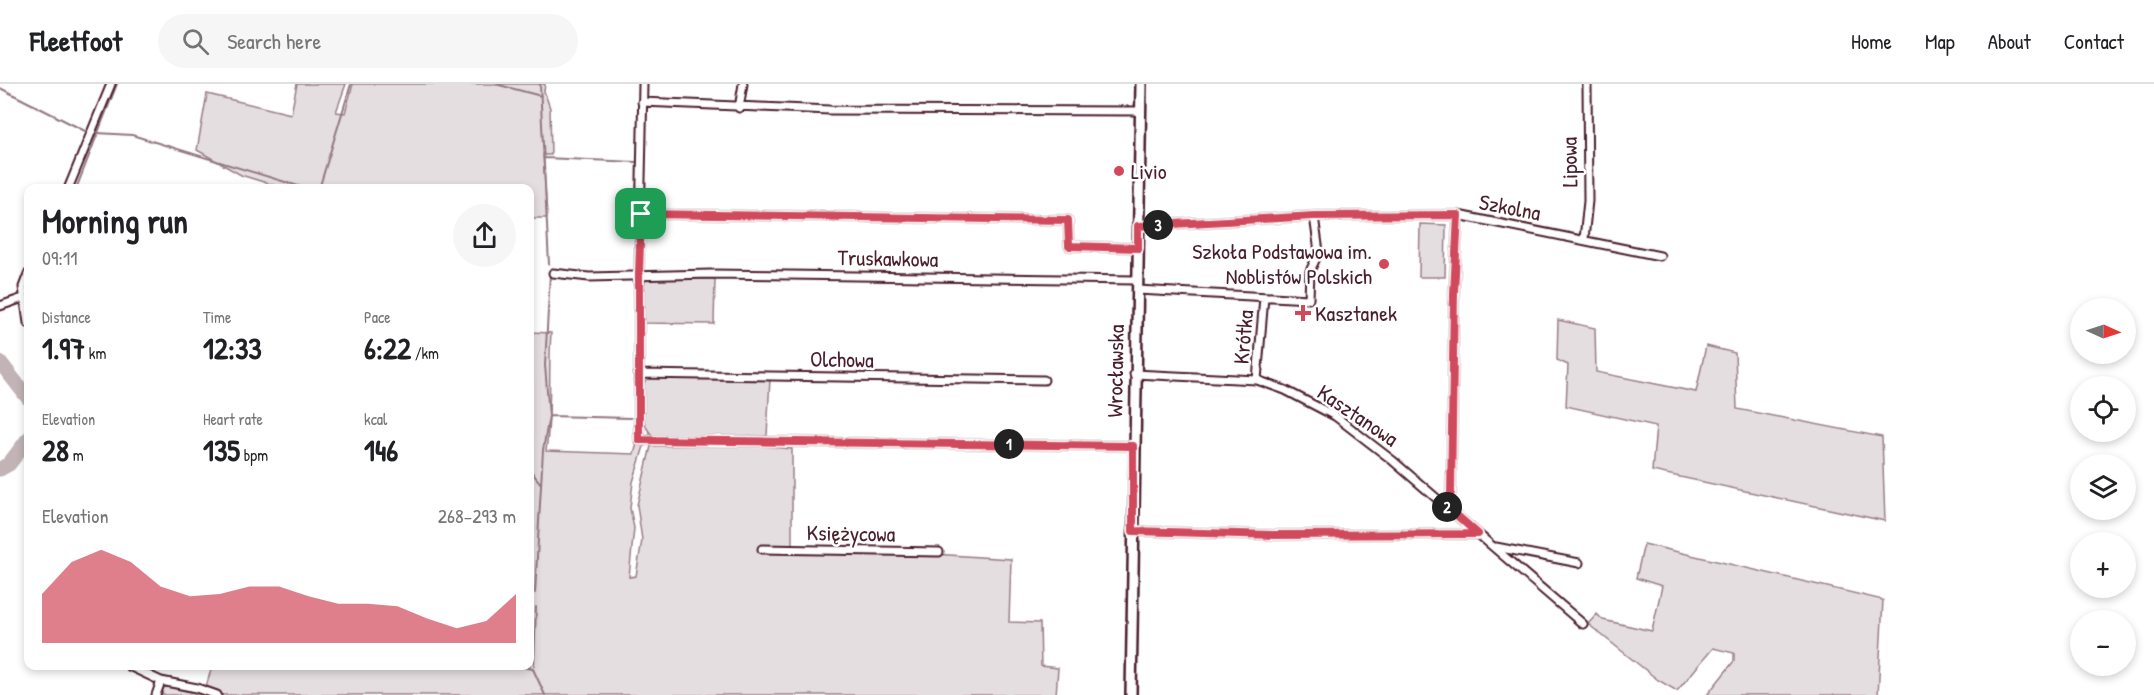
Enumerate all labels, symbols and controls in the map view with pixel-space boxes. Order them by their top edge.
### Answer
search box [158,14,578,68]
text: Fleetfoot [30,22,122,60]
icon: search [179,25,212,58]
text: Search here [227,26,321,56]
text: Home [1851,27,1892,56]
text: Map [1925,27,1955,56]
text: About [1988,27,2031,56]
text: Contact [2064,27,2124,56]
street label: Lipowa [1554,136,1584,187]
place label: Livio [1131,156,1167,186]
marker: Livio [1112,164,1126,178]
street label: Szkolna [1477,186,1544,228]
pin [615,188,666,239]
icon: arrive [624,197,657,230]
text: Morning run [42,199,188,243]
button: share [453,204,516,267]
pin: 3 [1143,210,1173,240]
text: 3 [1154,214,1162,236]
place label: Szkoła Podstawowa im. Noblistów Polskich [1192,236,1372,291]
street label: Truskawkowa [837,242,939,274]
text: 09:11 [42,244,77,271]
marker: Szkoła Podstawowa im. Noblistów Polskich [1377,257,1391,271]
place label: Kasztanek [1315,298,1397,328]
north arrow [2070,298,2136,364]
map controls [2070,298,2136,676]
text: Distance [42,306,91,328]
text: Time [203,306,231,328]
text: Pace [364,306,391,328]
marker: Kasztanek [1296,306,1310,320]
street label: Krótka [1226,308,1260,365]
street label: Wrocławska [1099,324,1131,418]
text: 1.97 [42,328,85,368]
text: 12:33 [203,328,262,368]
text: 6:22 [364,328,411,368]
text: km [85,342,106,364]
text: /km [411,342,439,364]
street label: Olchowa [810,343,874,375]
button: locate [2070,376,2136,442]
street label: Kasztanowa [1312,377,1405,453]
text: Elevation [42,408,95,430]
text: Heart rate [203,408,263,430]
text: kcal [364,408,387,430]
pin: 1 [994,429,1024,459]
text: 28 [42,430,69,470]
text: 135 [203,430,240,470]
text: 146 [364,430,398,470]
text: 1 [1006,433,1012,455]
text: m [69,444,84,466]
text: bpm [240,444,268,466]
button: layers [2070,454,2136,520]
pin: 2 [1432,492,1462,522]
text: 2 [1443,496,1451,518]
text: Elevation [42,502,108,529]
text: 268–293 m [438,502,516,529]
street label: Księżycowa [806,517,896,549]
button: + [2070,532,2136,598]
button: − [2070,610,2136,676]

